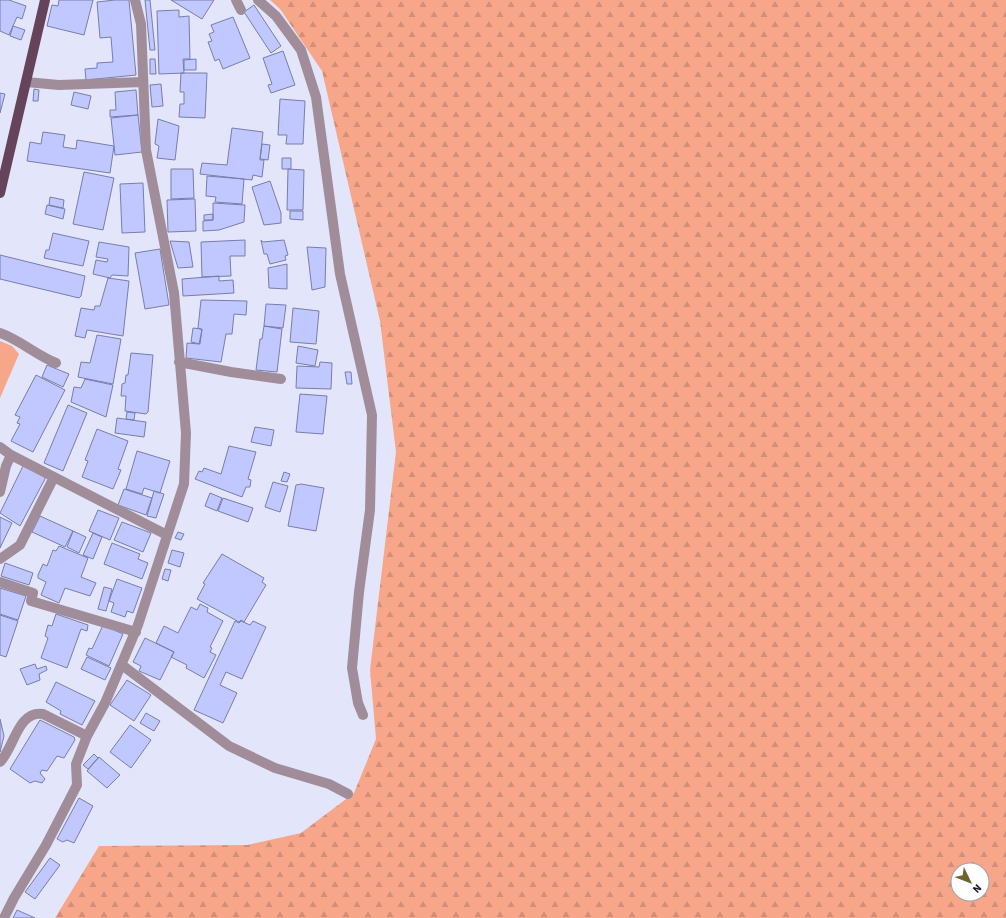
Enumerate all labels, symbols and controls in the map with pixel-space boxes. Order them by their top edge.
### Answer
north arrow [950,862,990,902]
text: N [969,881,985,896]

